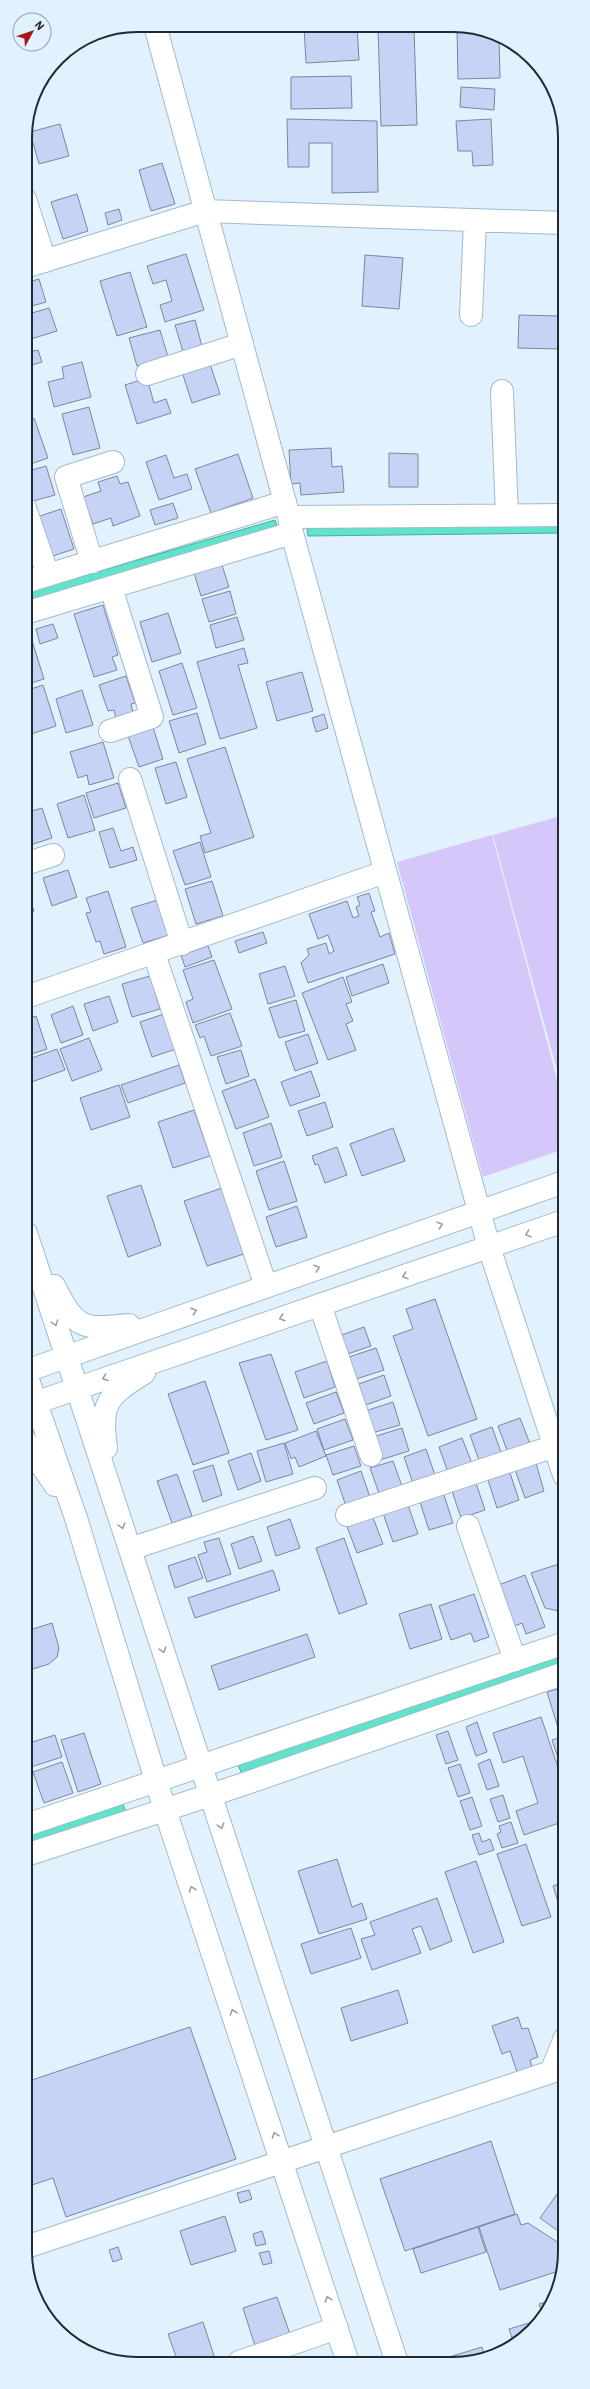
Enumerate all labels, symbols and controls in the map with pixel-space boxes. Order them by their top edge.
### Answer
north arrow [12,12,52,52]
text: N [32,18,48,33]
one-way arrow [436,1221,443,1230]
one-way arrow [524,1229,531,1237]
one-way arrow [313,1264,320,1273]
one-way arrow [401,1271,408,1280]
one-way arrow [191,1307,198,1315]
one-way arrow [278,1313,285,1321]
one-way arrow [50,1319,59,1326]
one-way arrow [102,1373,109,1381]
one-way arrow [118,1522,126,1529]
one-way arrow [158,1646,167,1653]
one-way arrow [216,1823,225,1830]
one-way arrow [188,1886,196,1893]
one-way arrow [229,2009,238,2016]
one-way arrow [271,2132,279,2139]
one-way arrow [324,2296,333,2303]

